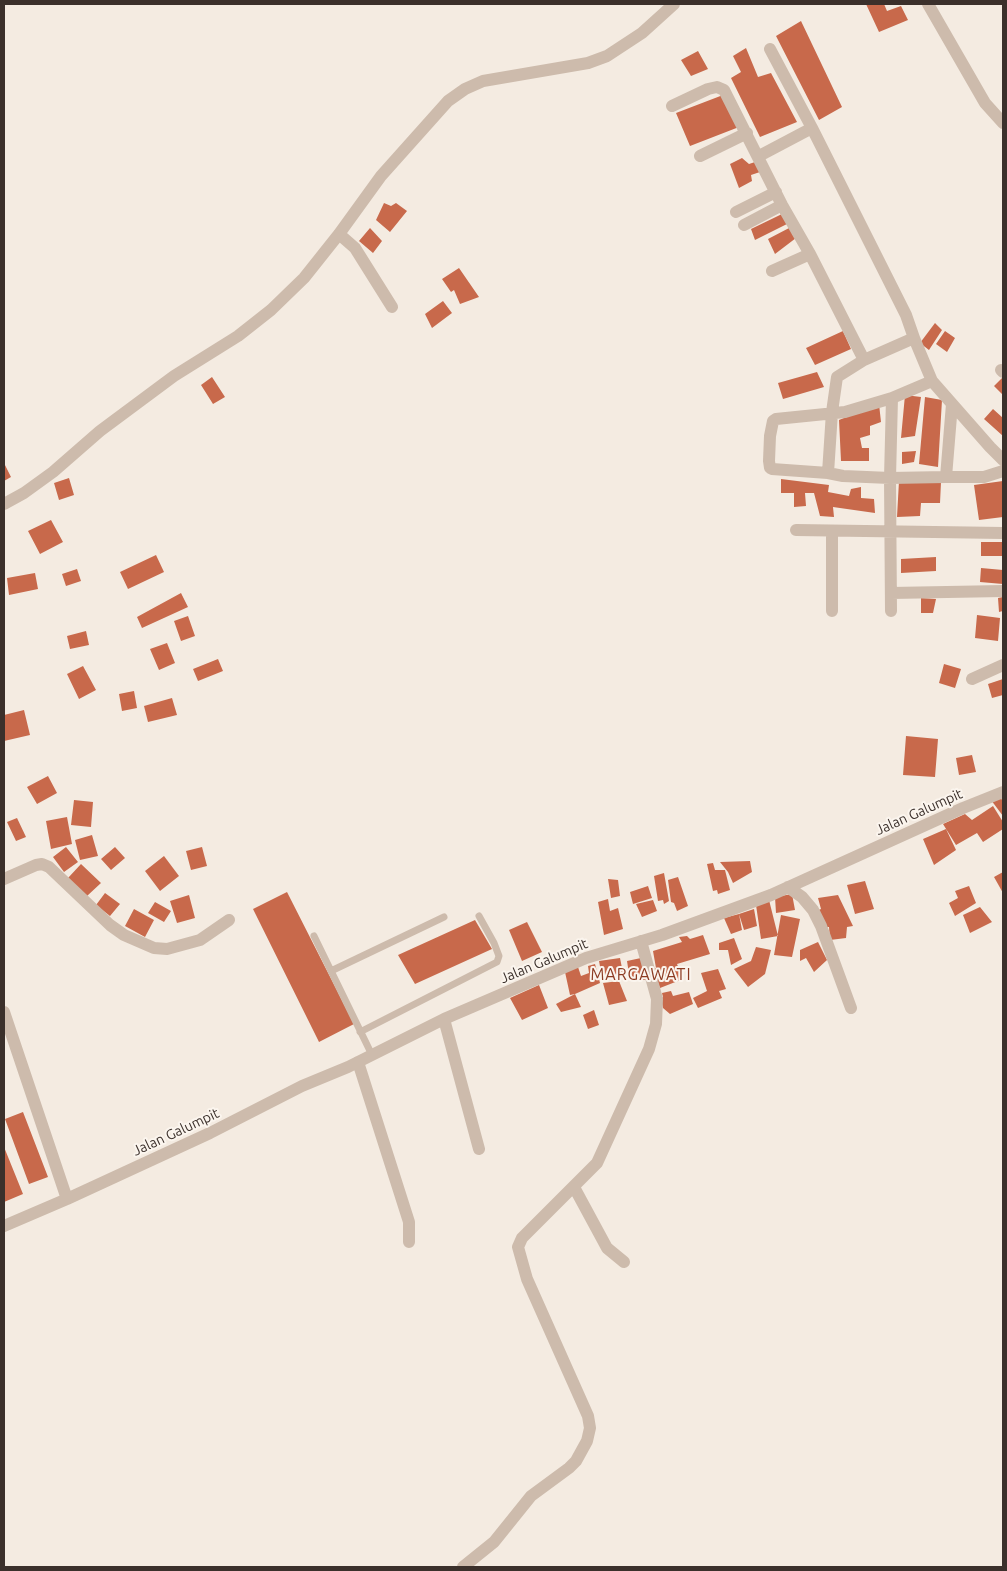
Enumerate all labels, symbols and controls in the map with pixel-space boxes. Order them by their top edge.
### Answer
street label: Jalan Galumpit [873,785,965,839]
street label: Jalan Galumpit [498,935,590,987]
district label: MARGAWATI [589,965,693,985]
street label: Jalan Galumpit [130,1105,222,1159]

